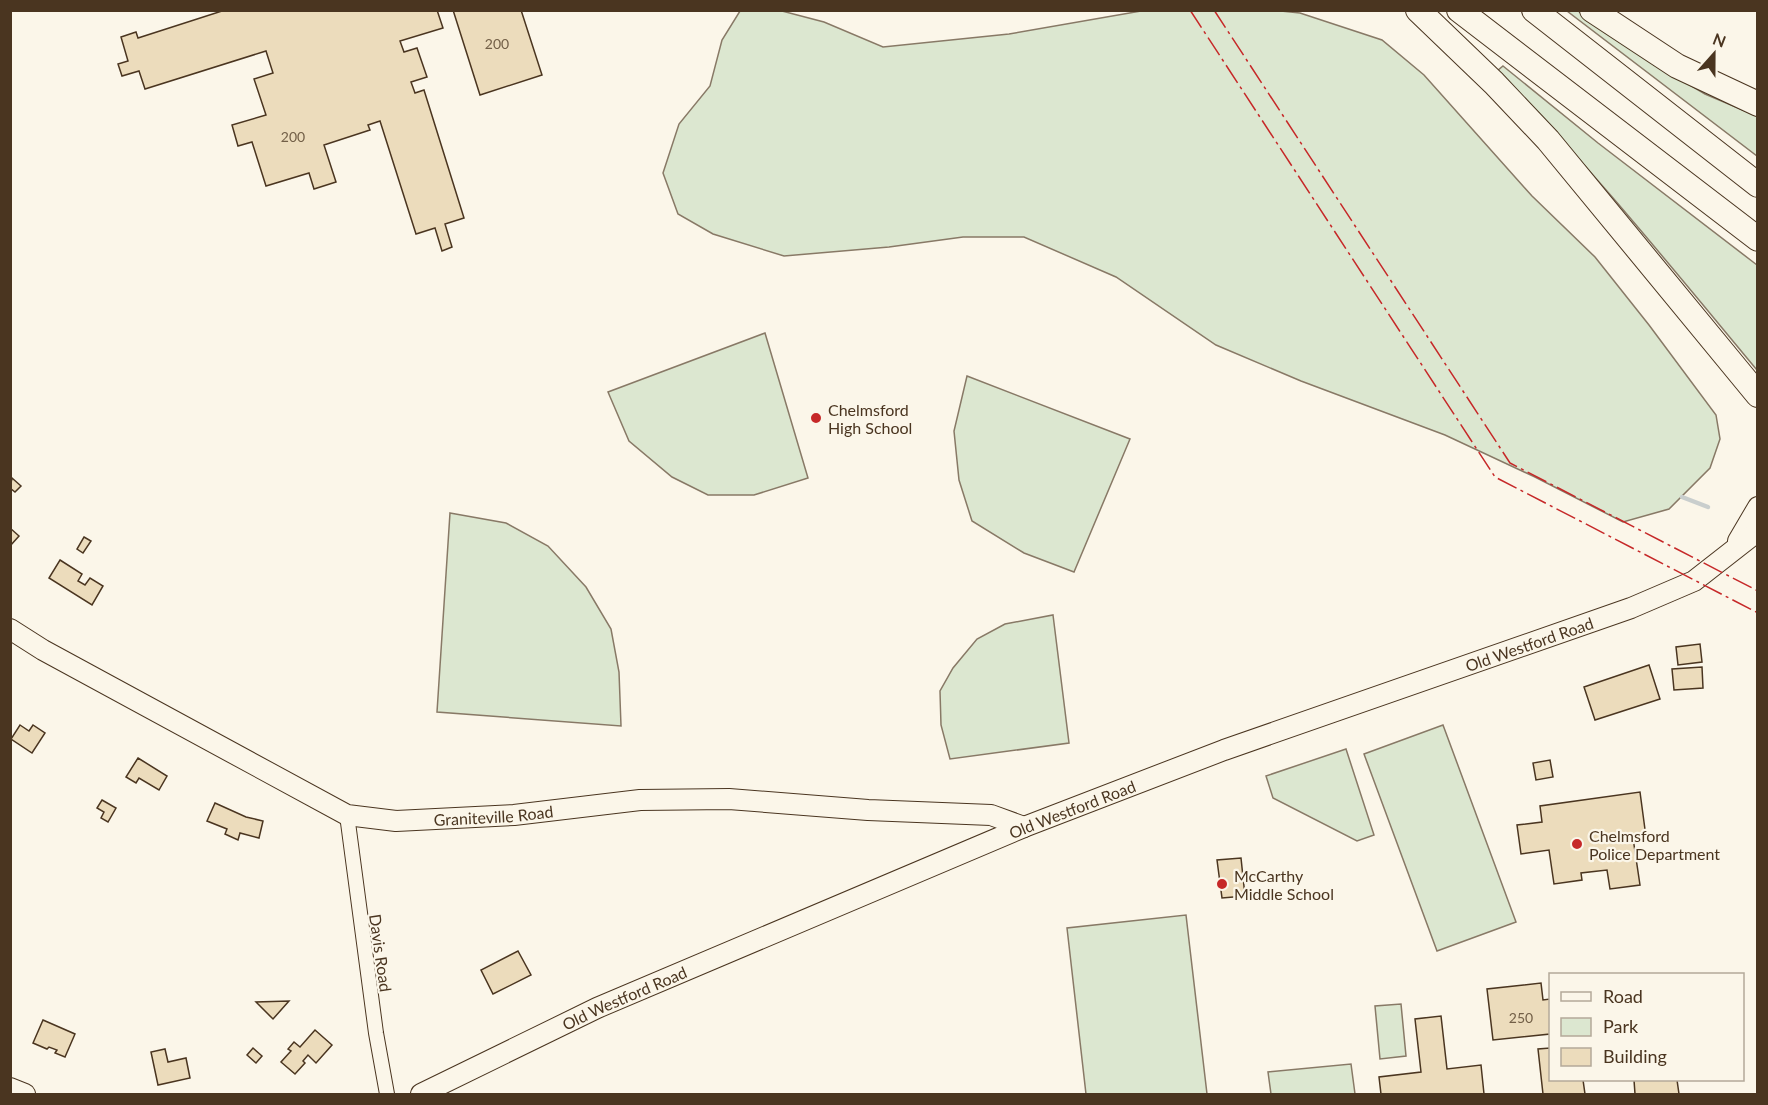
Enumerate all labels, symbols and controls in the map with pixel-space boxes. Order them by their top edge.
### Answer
north arrow [1684,24,1744,84]
text: N [1710,28,1729,51]
house number: 200 [485,35,509,52]
house number: 200 [281,128,305,145]
place label: Chelmsford High School [828,400,912,437]
marker: Chelmsford High School [809,411,823,425]
street label: Old Westford Road [1462,612,1596,675]
street label: Old Westford Road [1006,776,1138,842]
street label: Graniteville Road [433,801,554,829]
place label: Chelmsford Police Department [1589,826,1720,863]
marker: Chelmsford Police Department [1570,837,1584,851]
place label: McCarthy Middle School [1234,866,1334,903]
marker: McCarthy Middle School [1215,877,1229,891]
street label: Davis Road [366,913,396,993]
street label: Old Westford Road [559,962,689,1033]
legend [1549,973,1744,1081]
text: Road [1603,985,1643,1007]
house number: 250 [1509,1009,1533,1026]
text: Park [1603,1015,1639,1037]
text: Building [1603,1045,1667,1067]

